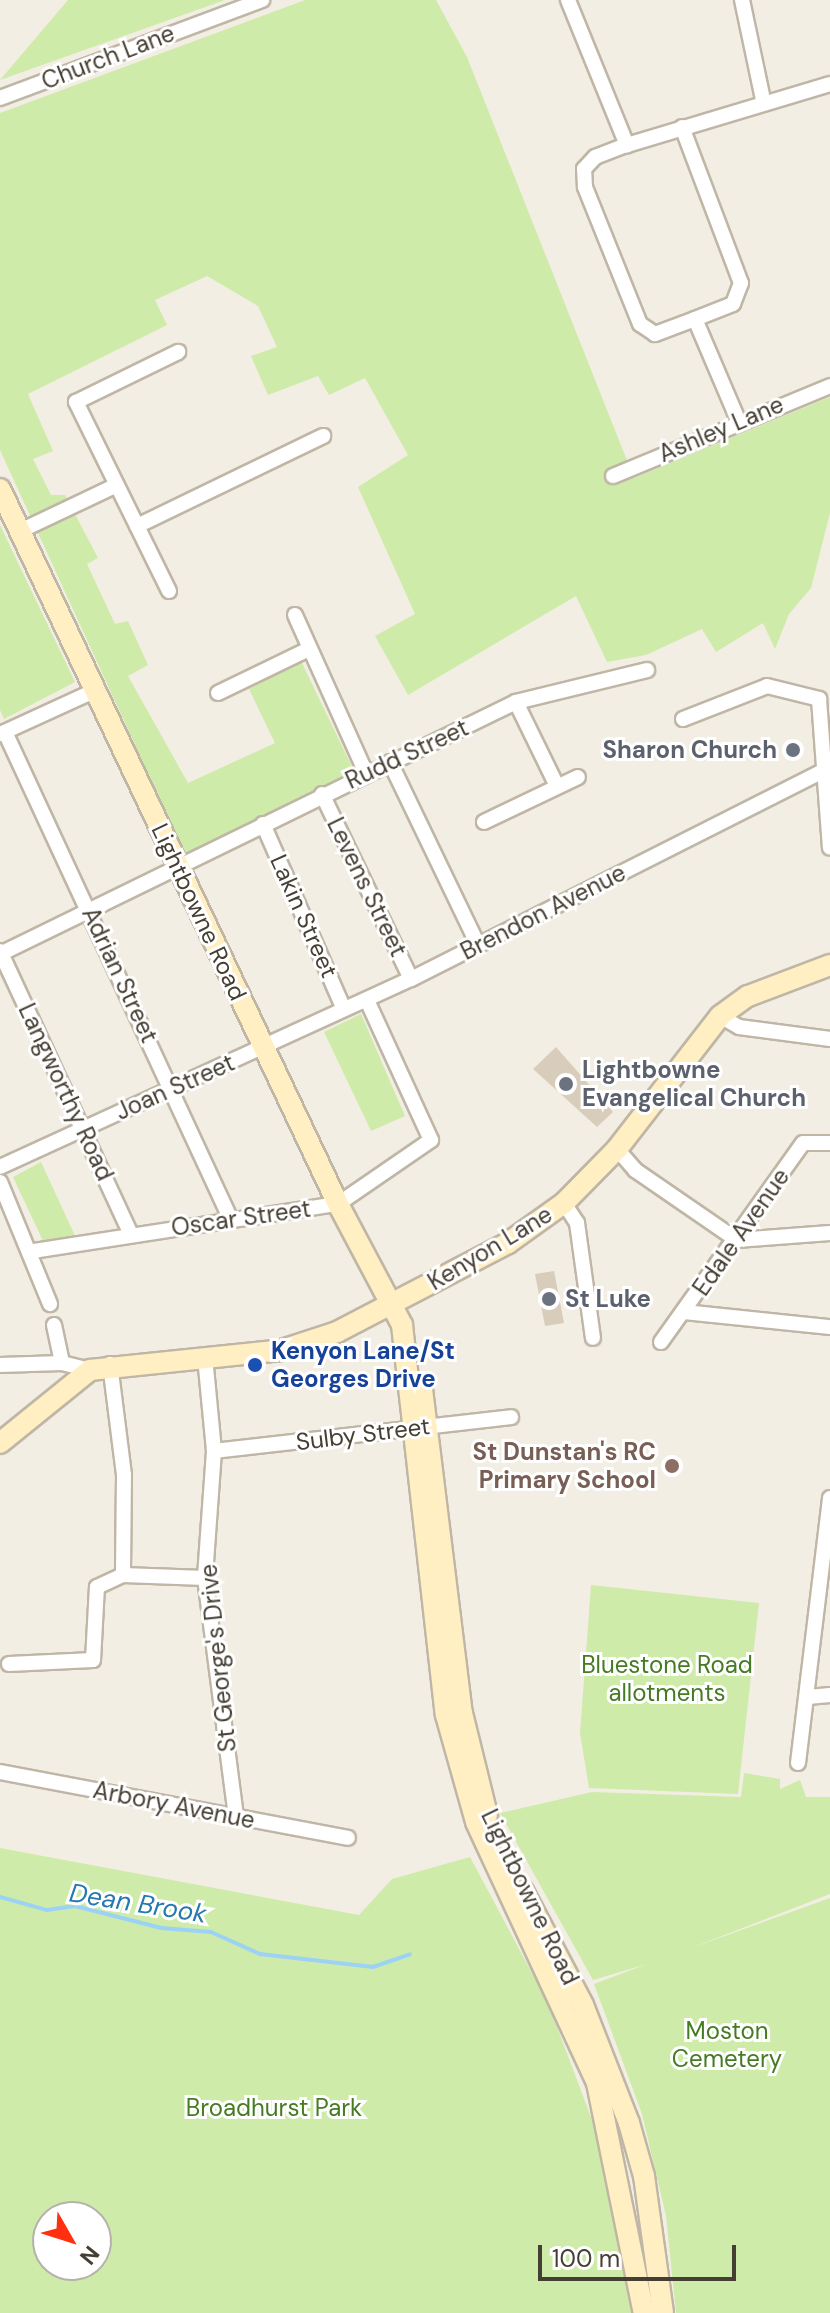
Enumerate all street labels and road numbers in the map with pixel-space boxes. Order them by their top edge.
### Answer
street label: Church Lane [37,18,179,96]
street label: Ashley Lane [654,390,788,468]
street label: Rudd Street [341,713,473,795]
street label: Levens Street [321,813,413,961]
street label: Lightbowne Road [145,819,253,1005]
street label: Lakin Street [264,850,344,982]
street label: Brendon Avenue [456,858,630,966]
street label: Adrian Street [76,903,164,1047]
street label: Langworthy Road [12,999,120,1185]
street label: Joan Street [111,1048,239,1126]
street label: Edale Avenue [687,1163,795,1301]
street label: Oscar Street [169,1194,313,1242]
street label: Kenyon Lane [423,1200,557,1296]
street label: Sulby Street [294,1411,432,1457]
street label: St George's Drive [194,1563,242,1753]
street label: Arbory Avenue [91,1775,257,1835]
street label: Lightbowne Road [475,1805,585,1989]

